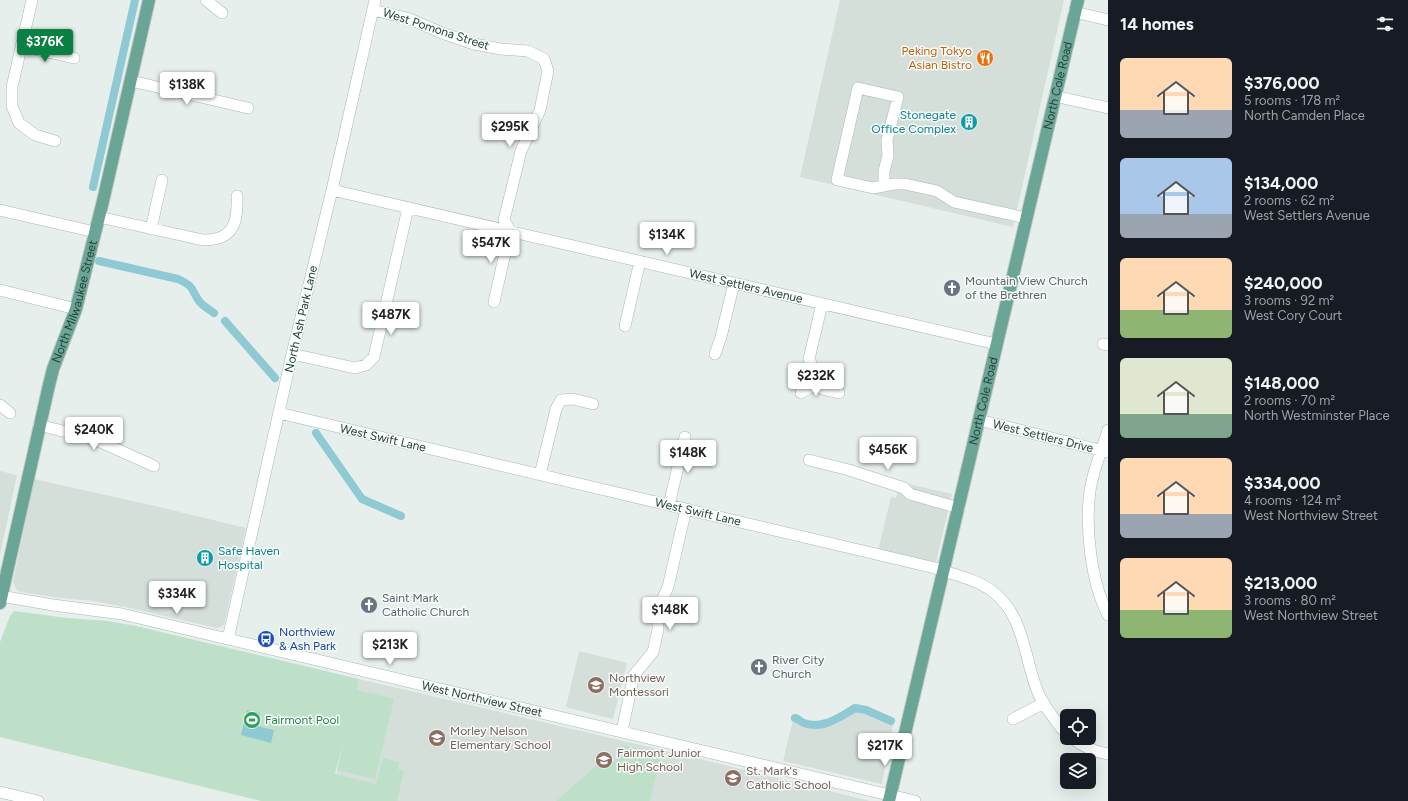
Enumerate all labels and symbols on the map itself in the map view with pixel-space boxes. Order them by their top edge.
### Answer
street label: West Pomona Street [381,5,491,53]
pin: $376K [17,29,73,63]
street label: North Cole Road [1041,40,1075,131]
place label: Peking Tokyo Asian Bistro [902,44,972,72]
restaurant icon: Peking Tokyo Asian Bistro [975,48,995,68]
pin: $138K [159,72,215,106]
place label: Stonegate Office Complex [871,108,956,136]
building icon: Stonegate Office Complex [959,112,979,132]
pin: $295K [482,114,538,148]
pin: $134K [639,222,695,256]
pin: $547K [463,230,519,264]
street label: North Milwaukee Street [49,238,100,365]
street label: North Ash Park Lane [282,264,320,374]
street label: West Settlers Avenue [688,266,805,306]
place label: Mountain View Church of the Brethren [965,274,1088,302]
church icon: Mountain View Church of the Brethren [942,278,962,298]
pin: $487K [363,302,419,336]
street label: North Cole Road [966,356,1001,446]
pin: $232K [788,363,844,397]
pin: $240K [66,417,122,451]
street label: West Settlers Drive [991,417,1095,455]
street label: West Swift Lane [339,421,428,455]
pin: $456K [860,437,916,471]
pin: $148K [660,440,716,474]
street label: West Swift Lane [654,495,743,529]
place label: Safe Haven Hospital [218,544,280,572]
building icon: Safe Haven Hospital [195,548,215,568]
pin: $334K [149,581,205,615]
place label: Saint Mark Catholic Church [382,591,469,619]
church icon: Saint Mark Catholic Church [359,595,379,615]
pin: $148K [642,597,698,631]
place label: Northview & Ash Park [279,625,336,653]
bus stop icon: Northview & Ash Park [256,629,276,649]
pin: $213K [362,632,418,666]
place label: River City Church [772,653,825,681]
church icon: River City Church [749,657,769,677]
place label: Northview Montessori [609,671,669,699]
school or university icon: Northview Montessori [586,675,606,695]
street label: West Northview Street [420,678,544,720]
sports icon: Fairmont Pool [242,710,262,730]
place label: Fairmont Pool [265,713,339,727]
place label: Morley Nelson Elementary School [450,724,551,752]
school or university icon: Morley Nelson Elementary School [427,728,447,748]
pin: $217K [857,733,913,767]
place label: Fairmont Junior High School [617,746,701,774]
school or university icon: Fairmont Junior High School [594,750,614,770]
place label: St. Mark's Catholic School [746,764,831,792]
school or university icon: St. Mark's Catholic School [723,768,743,788]

